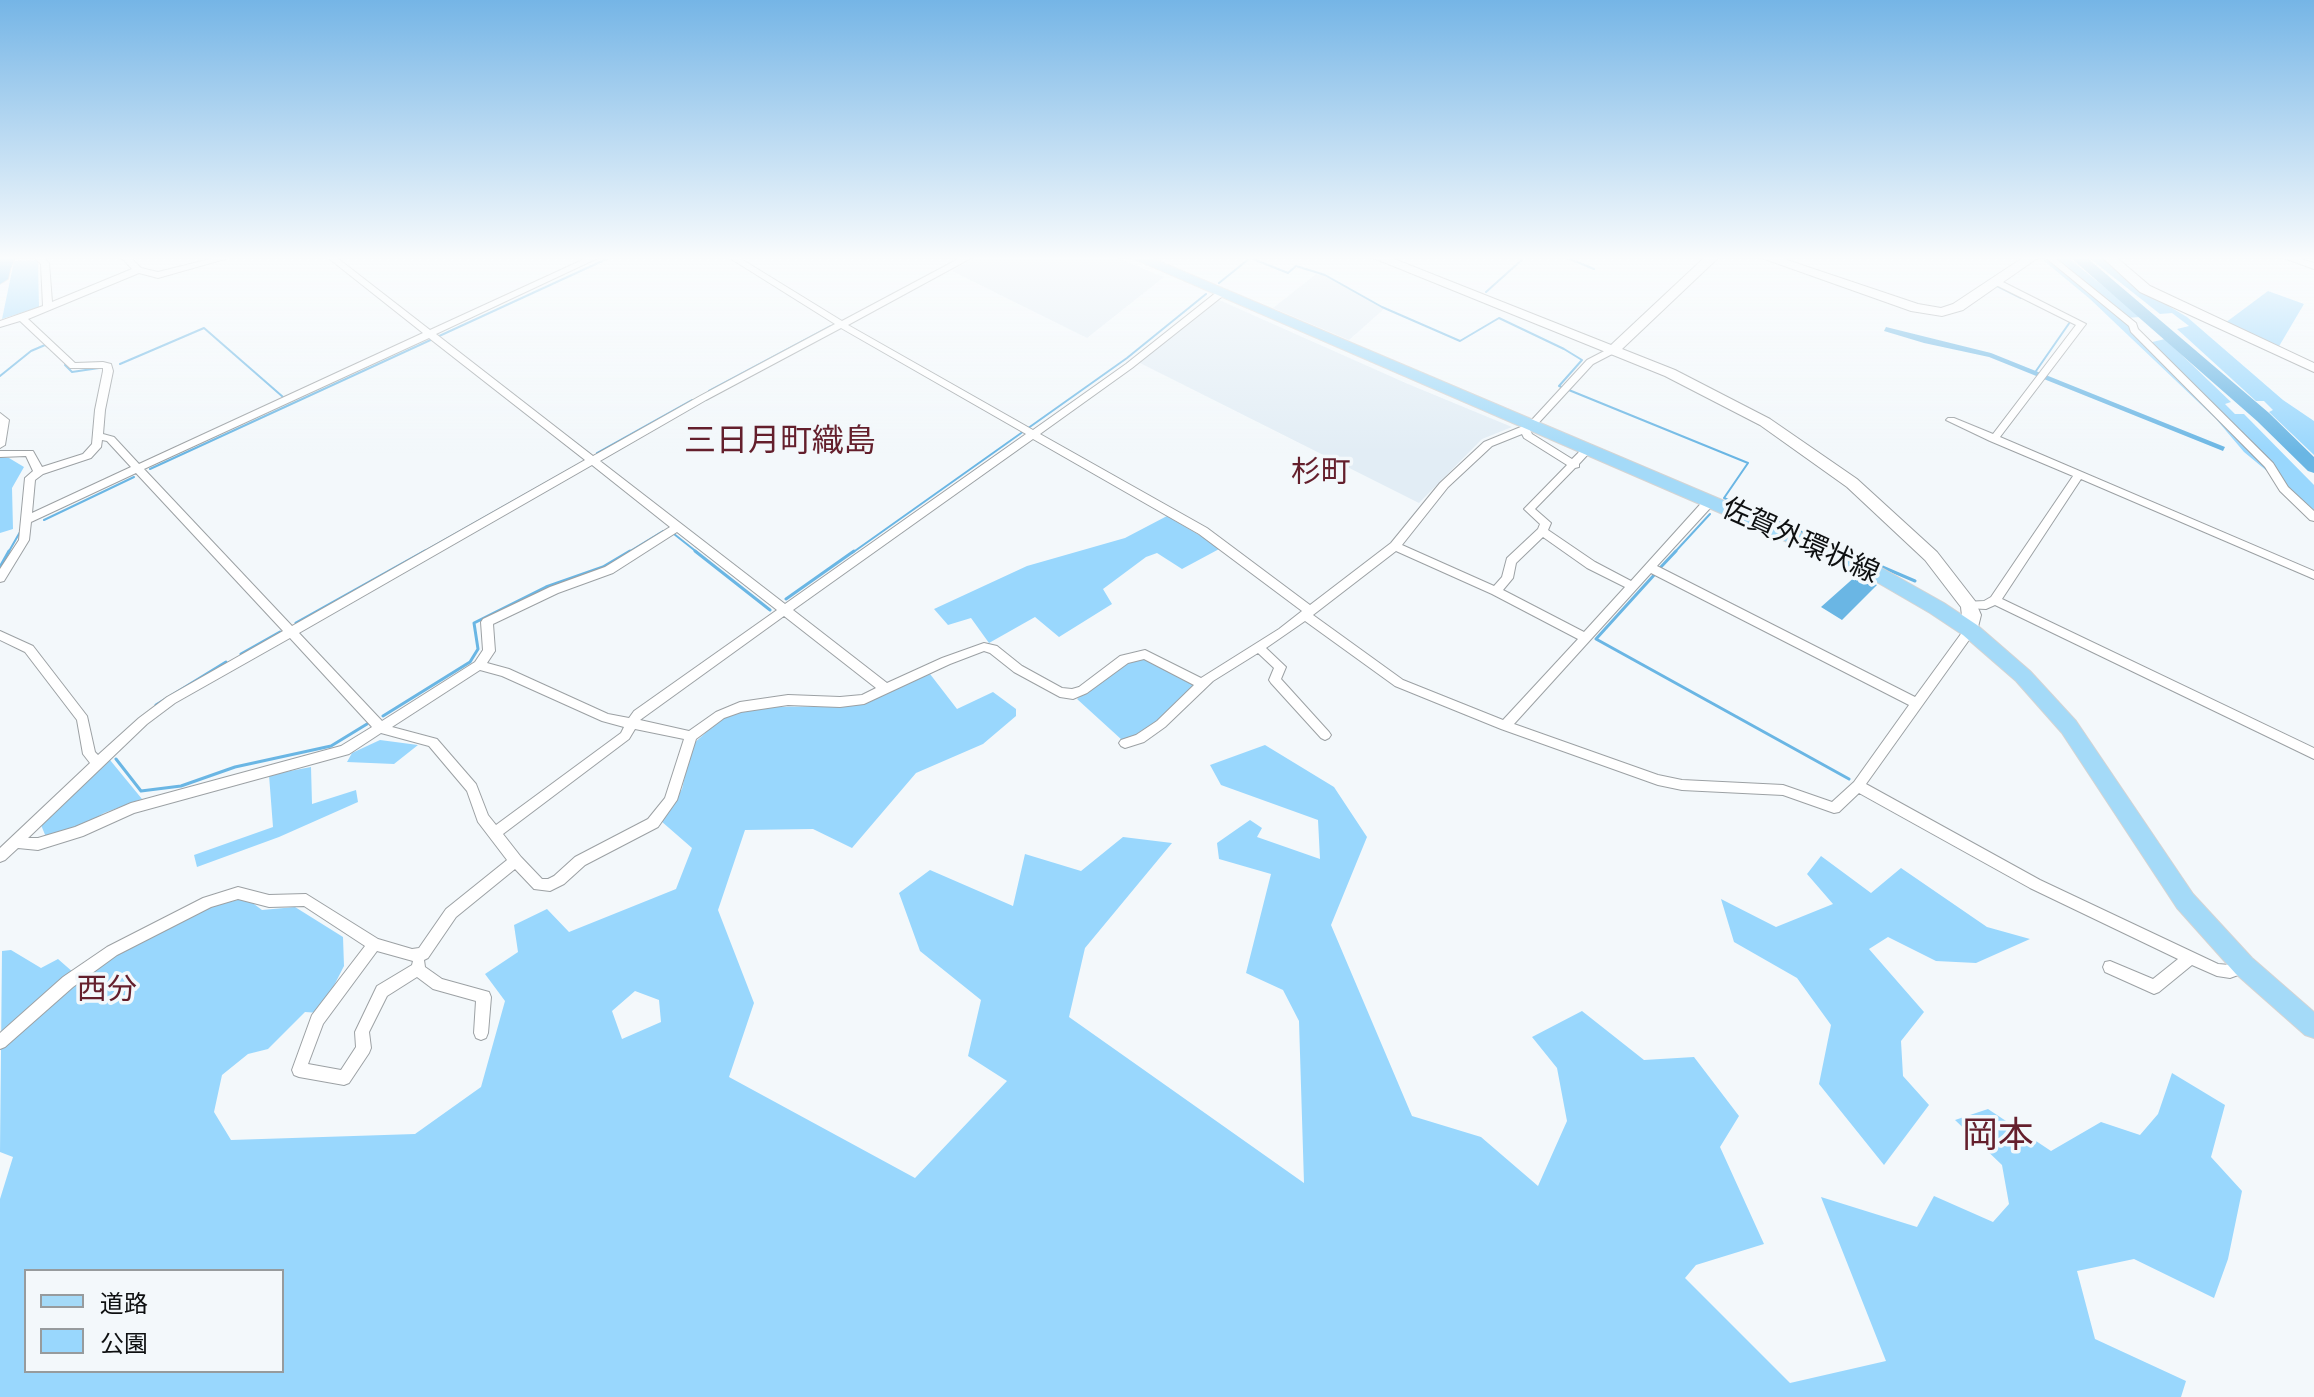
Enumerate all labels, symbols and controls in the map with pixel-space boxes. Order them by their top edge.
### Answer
district label: 三日月町織島 [684,424,876,462]
district label: 杉町 [1291,456,1351,492]
street label: 佐賀外環状線 [1716,492,1884,592]
district label: 西分 [77,973,137,1009]
district label: 岡本 [1962,1116,2034,1160]
legend [24,1269,284,1373]
text: 道路 [100,1289,148,1319]
text: 公園 [100,1329,148,1359]

